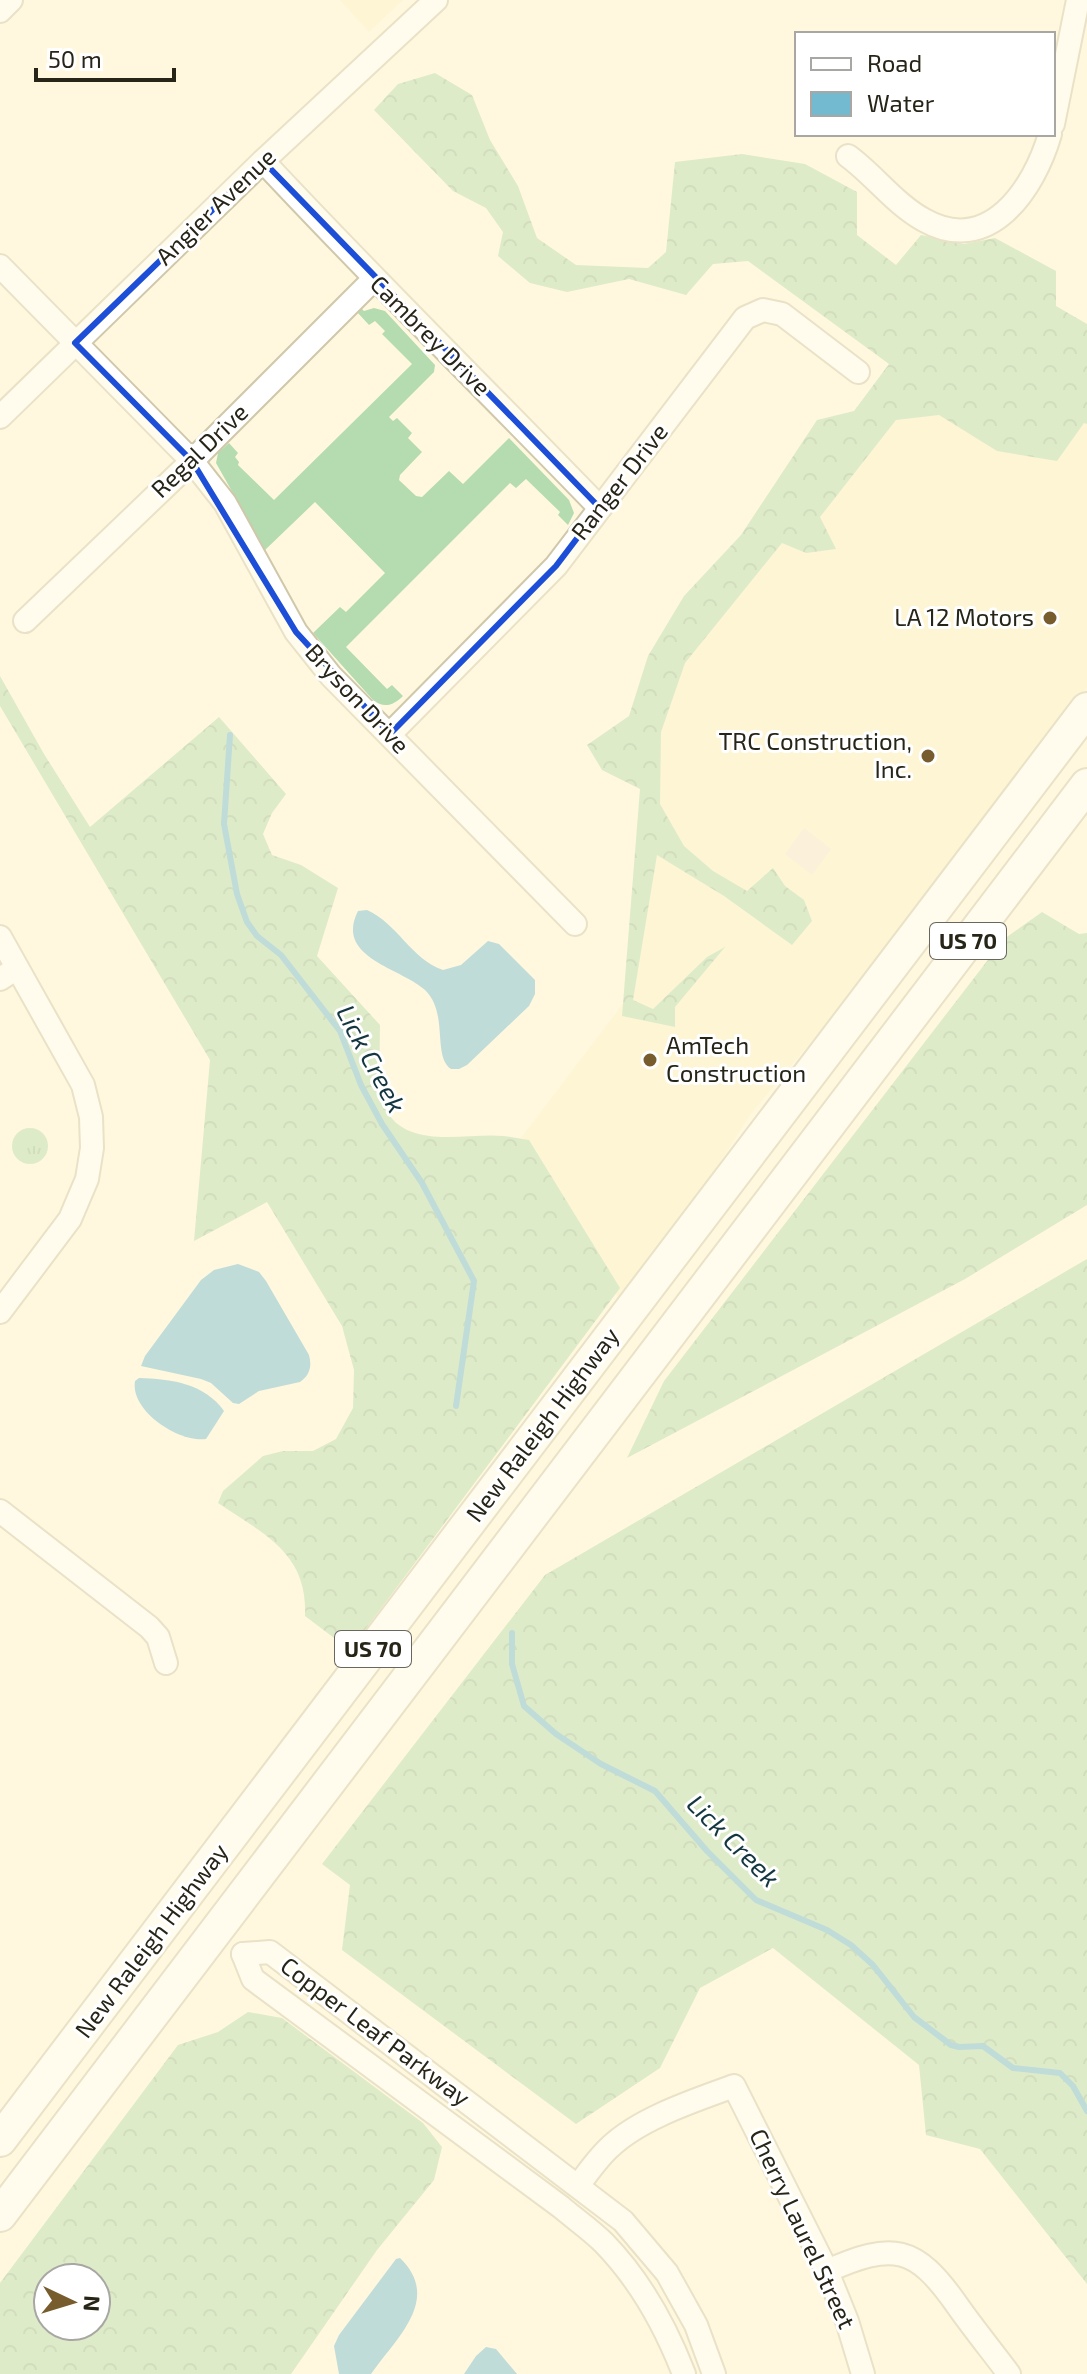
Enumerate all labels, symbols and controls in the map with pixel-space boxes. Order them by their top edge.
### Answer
scale bar [36,32,174,82]
legend [795,32,1055,136]
text: 50 m [48,44,102,73]
text: Road [867,48,922,77]
text: Water [867,88,935,117]
street label: Angier Avenue [149,142,281,270]
street label: Cambrey Drive [365,269,497,401]
street label: Regal Drive [145,397,253,503]
street label: Ranger Drive [564,417,673,545]
place label: LA 12 Motors [894,602,1034,631]
marker: LA 12 Motors [1041,609,1059,627]
street label: Bryson Drive [300,637,416,759]
place label: TRC Construction, Inc. [718,726,912,783]
marker: TRC Construction, Inc. [919,747,937,765]
road number: US 70 [930,923,1006,959]
water label: Lick Creek [331,999,414,1118]
place label: AmTech Construction [666,1030,806,1087]
marker: AmTech Construction [641,1051,659,1069]
street label: New Raleigh Highway [459,1321,625,1527]
road number: US 70 [335,1631,411,1667]
water label: Lick Creek [681,1787,787,1893]
street label: New Raleigh Highway [68,1837,234,2043]
street label: Copper Leaf Parkway [276,1950,477,2112]
street label: Cherry Laurel Street [744,2124,862,2333]
north arrow [32,2262,112,2342]
text: N [79,2295,106,2312]

